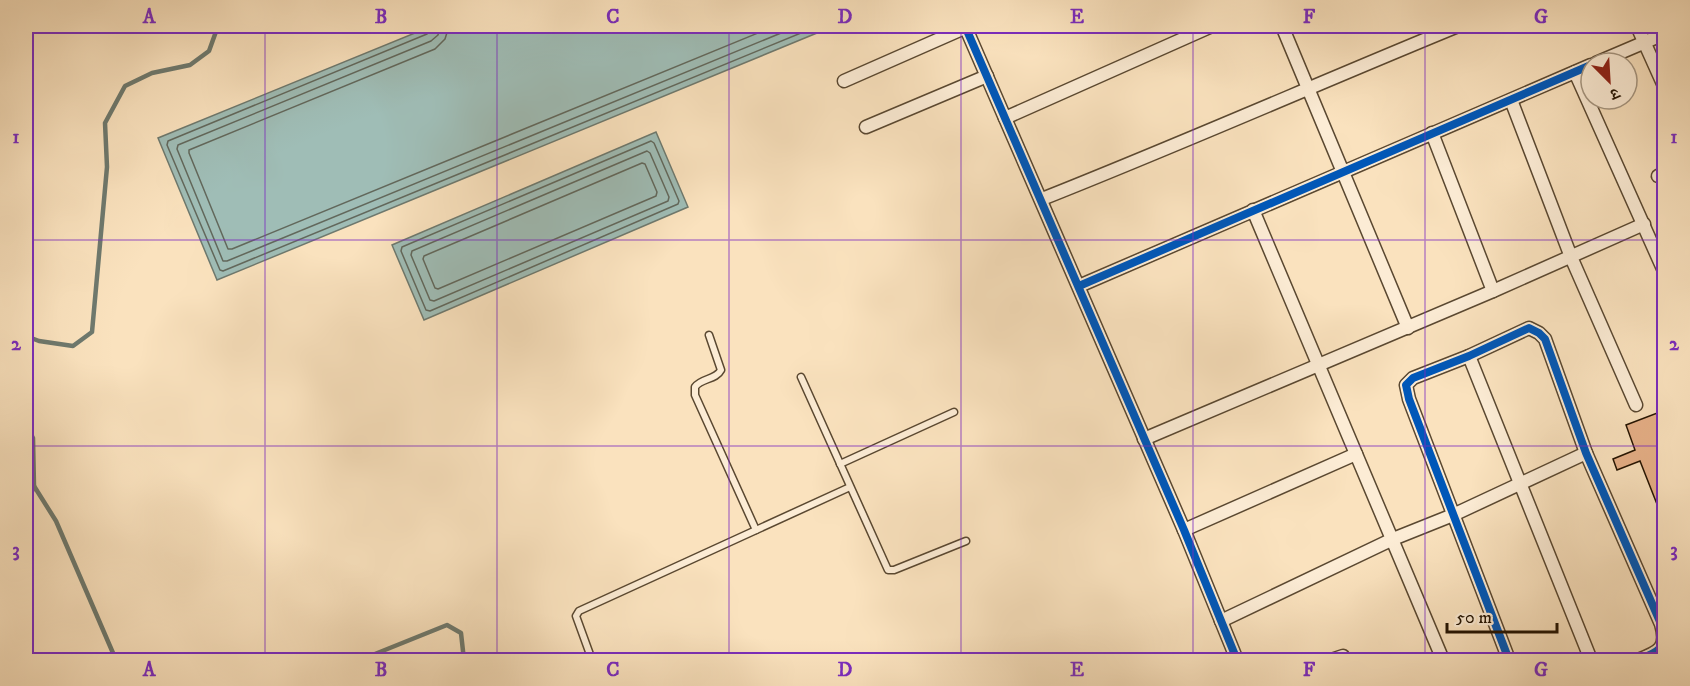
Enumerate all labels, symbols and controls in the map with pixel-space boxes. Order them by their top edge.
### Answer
text: A [142,5,157,30]
text: B [375,5,387,30]
text: C [606,5,620,30]
text: D [838,5,853,30]
text: E [1070,5,1084,30]
text: F [1303,5,1316,30]
text: G [1534,5,1548,30]
north arrow [1579,51,1639,111]
text: उ [1605,83,1623,105]
text: 1 [12,125,20,150]
text: 1 [1670,125,1678,150]
text: 2 [11,332,22,357]
text: 2 [1669,332,1680,357]
text: 3 [12,538,20,563]
text: 3 [1670,538,1678,563]
scale bar [1447,596,1556,634]
text: 50 m [1456,607,1492,629]
text: A [142,658,157,683]
text: B [375,658,387,683]
text: C [606,658,620,683]
text: D [838,658,853,683]
text: E [1070,658,1084,683]
text: F [1303,658,1316,683]
text: G [1534,658,1548,683]

